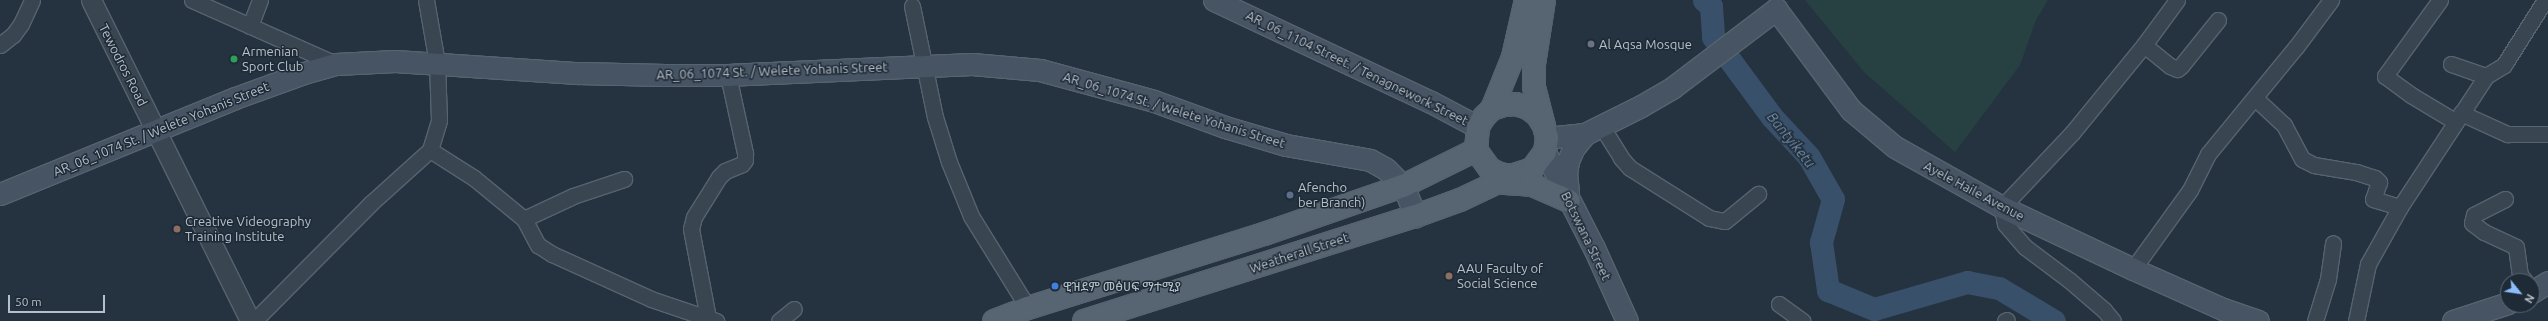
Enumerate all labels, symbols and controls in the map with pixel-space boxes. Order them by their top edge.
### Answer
street label: AR_06_1104 Street. / Tenagnework Street [1243,7,1471,129]
street label: Tewodros Road [96,21,150,109]
place label: Al Aqsa Mosque [1599,36,1692,52]
marker: Al Aqsa Mosque [1586,39,1596,49]
place label: Armenian Sport Club [242,44,303,75]
marker: Armenian Sport Club [229,54,239,64]
street label: AR_06_1074 St. / Welete Yohanis Street [656,59,888,83]
street label: AR_06_1074 St. / Welete Yohanis Street [1061,69,1287,151]
street label: AR_06_1074 St. / Welete Yohanis Street [51,78,271,180]
water label: Bantyiketu [1764,109,1818,171]
street label: Ayele Haile Avenue [1921,158,2027,224]
place label: Afencho ber Branch) [1298,180,1365,211]
street label: Botswana Street [1558,189,1614,283]
marker: Afencho ber Branch) [1285,190,1295,200]
place label: Creative Videography Training Institute [185,214,311,245]
marker: Creative Videography Training Institute [172,224,182,234]
street label: Weatherall Street [1248,230,1350,276]
place label: AAU Faculty of Social Science [1457,261,1543,292]
marker: AAU Faculty of Social Science [1444,271,1454,281]
north arrow [2500,273,2540,313]
place label: ዊዝደም መፅሀፍ ማተሚያ [1063,278,1181,294]
marker: ዊዝደም መፅሀፍ ማተሚያ [1050,281,1060,291]
scale bar [10,287,107,313]
text: N [2522,292,2537,305]
text: 50 m [15,295,42,308]

